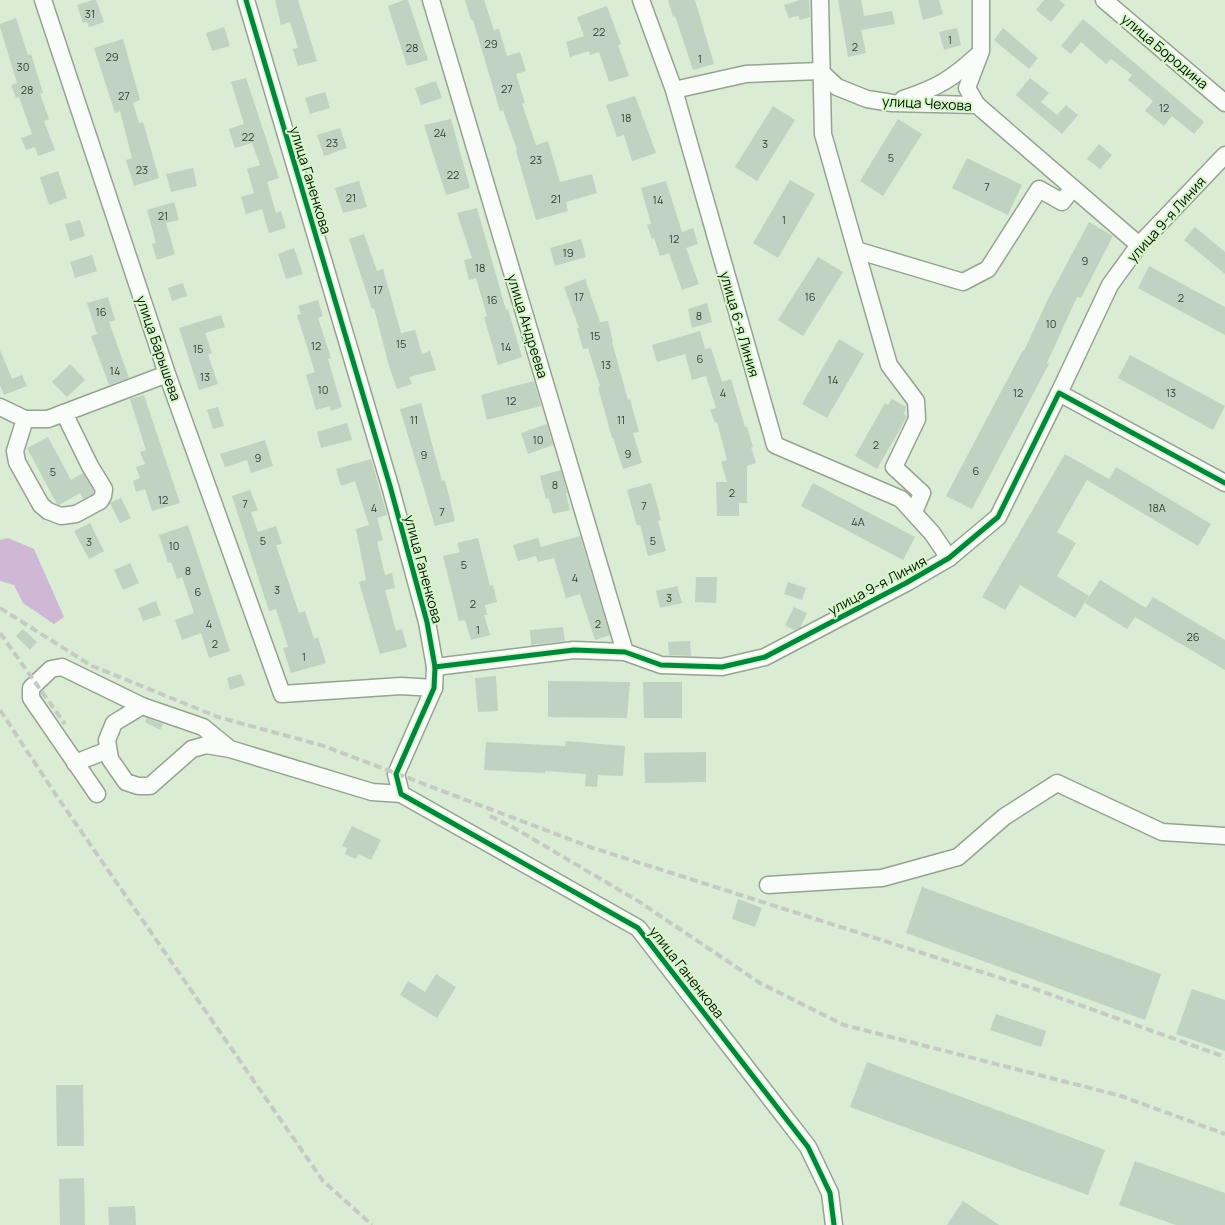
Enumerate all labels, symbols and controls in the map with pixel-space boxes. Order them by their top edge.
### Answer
house number: 31 [85,6,95,21]
street label: улица Бородина [1118,9,1212,93]
house number: 22 [593,24,605,39]
house number: 1 [948,32,952,47]
house number: 29 [484,36,498,51]
house number: 2 [852,39,858,54]
house number: 28 [406,40,418,55]
house number: 29 [105,49,119,64]
house number: 1 [698,51,702,66]
house number: 30 [17,59,29,74]
house number: 27 [501,81,513,96]
house number: 28 [21,82,33,97]
house number: 27 [118,88,130,103]
street label: улица Чехова [882,91,972,115]
house number: 12 [1159,100,1169,115]
house number: 18 [621,110,631,125]
street label: улица Ганенкова [286,124,336,236]
house number: 24 [434,125,446,140]
house number: 22 [242,129,254,144]
house number: 23 [326,135,338,150]
house number: 3 [762,136,768,151]
house number: 5 [888,150,894,165]
house number: 23 [530,152,542,167]
house number: 23 [136,162,148,177]
house number: 22 [447,167,459,182]
street label: улица 9-я Линия [1122,172,1210,266]
house number: 7 [984,179,990,194]
house number: 21 [346,190,356,205]
house number: 21 [551,191,561,206]
house number: 14 [653,192,663,207]
house number: 21 [158,208,168,223]
house number: 1 [782,212,786,227]
house number: 12 [669,231,679,246]
house number: 19 [562,245,574,260]
house number: 9 [1082,253,1089,268]
house number: 18 [475,260,485,275]
street label: улица 6-я Линия [716,269,764,379]
street label: улица Андреева [503,272,553,380]
house number: 17 [373,282,383,297]
house number: 17 [574,289,584,304]
house number: 16 [804,289,816,304]
house number: 2 [1178,290,1184,305]
house number: 16 [486,292,498,307]
street label: улица Барышева [132,293,186,403]
house number: 16 [95,304,107,319]
house number: 8 [696,308,702,323]
house number: 10 [1045,316,1057,331]
house number: 15 [590,328,600,343]
house number: 15 [396,336,406,351]
house number: 12 [311,338,321,353]
house number: 14 [501,339,511,354]
house number: 15 [193,341,203,356]
house number: 6 [697,351,704,366]
house number: 13 [601,357,611,372]
house number: 14 [110,363,120,378]
house number: 13 [200,369,210,384]
house number: 14 [828,372,838,387]
house number: 10 [317,382,329,397]
house number: 4 [720,385,726,400]
house number: 12 [1013,385,1023,400]
house number: 13 [1166,385,1176,400]
house number: 12 [506,393,516,408]
house number: 11 [410,412,418,427]
house number: 11 [617,412,625,427]
house number: 10 [532,432,544,447]
house number: 2 [873,437,879,452]
house number: 9 [625,446,632,461]
house number: 9 [421,447,428,462]
house number: 9 [255,450,262,465]
house number: 6 [973,463,980,478]
house number: 5 [50,464,56,479]
house number: 8 [552,477,558,492]
house number: 2 [729,485,735,500]
house number: 12 [158,492,168,507]
house number: 7 [242,496,248,511]
house number: 7 [641,498,647,513]
house number: 4 [371,500,377,515]
house number: 18А [1148,500,1166,515]
house number: 7 [439,504,445,519]
street label: улица Ганенкова [400,513,448,625]
house number: 4А [851,514,865,529]
house number: 5 [260,533,266,548]
house number: 5 [650,533,656,548]
house number: 3 [86,534,92,549]
house number: 10 [168,538,180,553]
street label: улица 9-я Линия [824,551,930,619]
house number: 5 [461,557,467,572]
house number: 8 [185,563,191,578]
house number: 4 [572,570,578,585]
house number: 3 [274,582,280,597]
house number: 6 [195,584,202,599]
house number: 3 [666,590,672,605]
house number: 2 [470,596,476,611]
house number: 4 [206,616,212,631]
house number: 2 [595,616,601,631]
house number: 1 [476,622,480,637]
house number: 26 [1186,629,1200,644]
house number: 2 [212,636,218,651]
house number: 1 [302,649,306,664]
street label: улица Ганенкова [645,922,729,1022]

